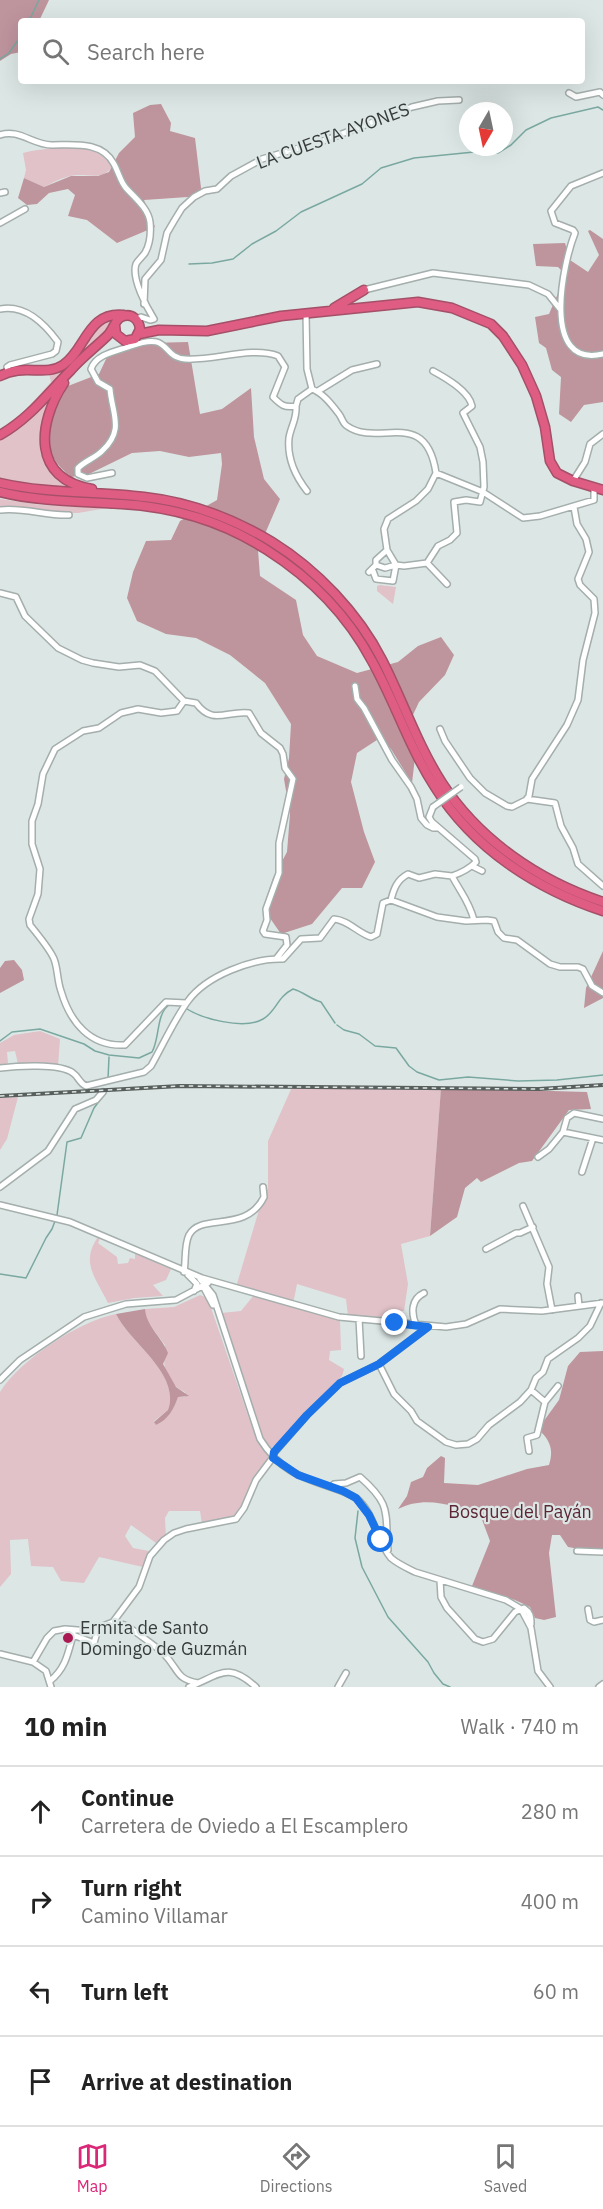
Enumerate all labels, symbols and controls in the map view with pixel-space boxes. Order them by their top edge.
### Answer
search box [18,18,585,84]
icon: search [39,35,72,68]
text: Search here [87,37,205,66]
street label: LA CUESTA AYONES [253,97,413,174]
north arrow [459,102,513,156]
route end [381,1309,407,1335]
park label: Bosque del Payán [448,1500,592,1523]
route start [367,1526,393,1552]
place label: Ermita de Santo Domingo de Guzmán [80,1616,248,1660]
marker: Ermita de Santo Domingo de Guzmán [61,1631,75,1645]
text: 10 min [24,1709,108,1743]
text: Walk · 740 m [461,1713,579,1740]
text: Continue [81,1783,174,1812]
icon: ahead [24,1795,57,1828]
text: 280 m [521,1798,579,1825]
text: Carretera de Oviedo a El Escamplero [81,1812,408,1839]
text: Turn right [81,1873,182,1902]
icon: right [24,1885,57,1918]
text: 400 m [521,1888,579,1915]
text: Camino Villamar [81,1902,228,1929]
icon: left [24,1975,57,2008]
text: Turn left [81,1977,169,2006]
text: 60 m [533,1978,579,2005]
icon: arrive [24,2065,57,2098]
text: Arrive at destination [81,2067,292,2096]
tab: Map [76,2140,109,2196]
tab: Directions [260,2140,333,2196]
tab: Saved [484,2140,527,2196]

